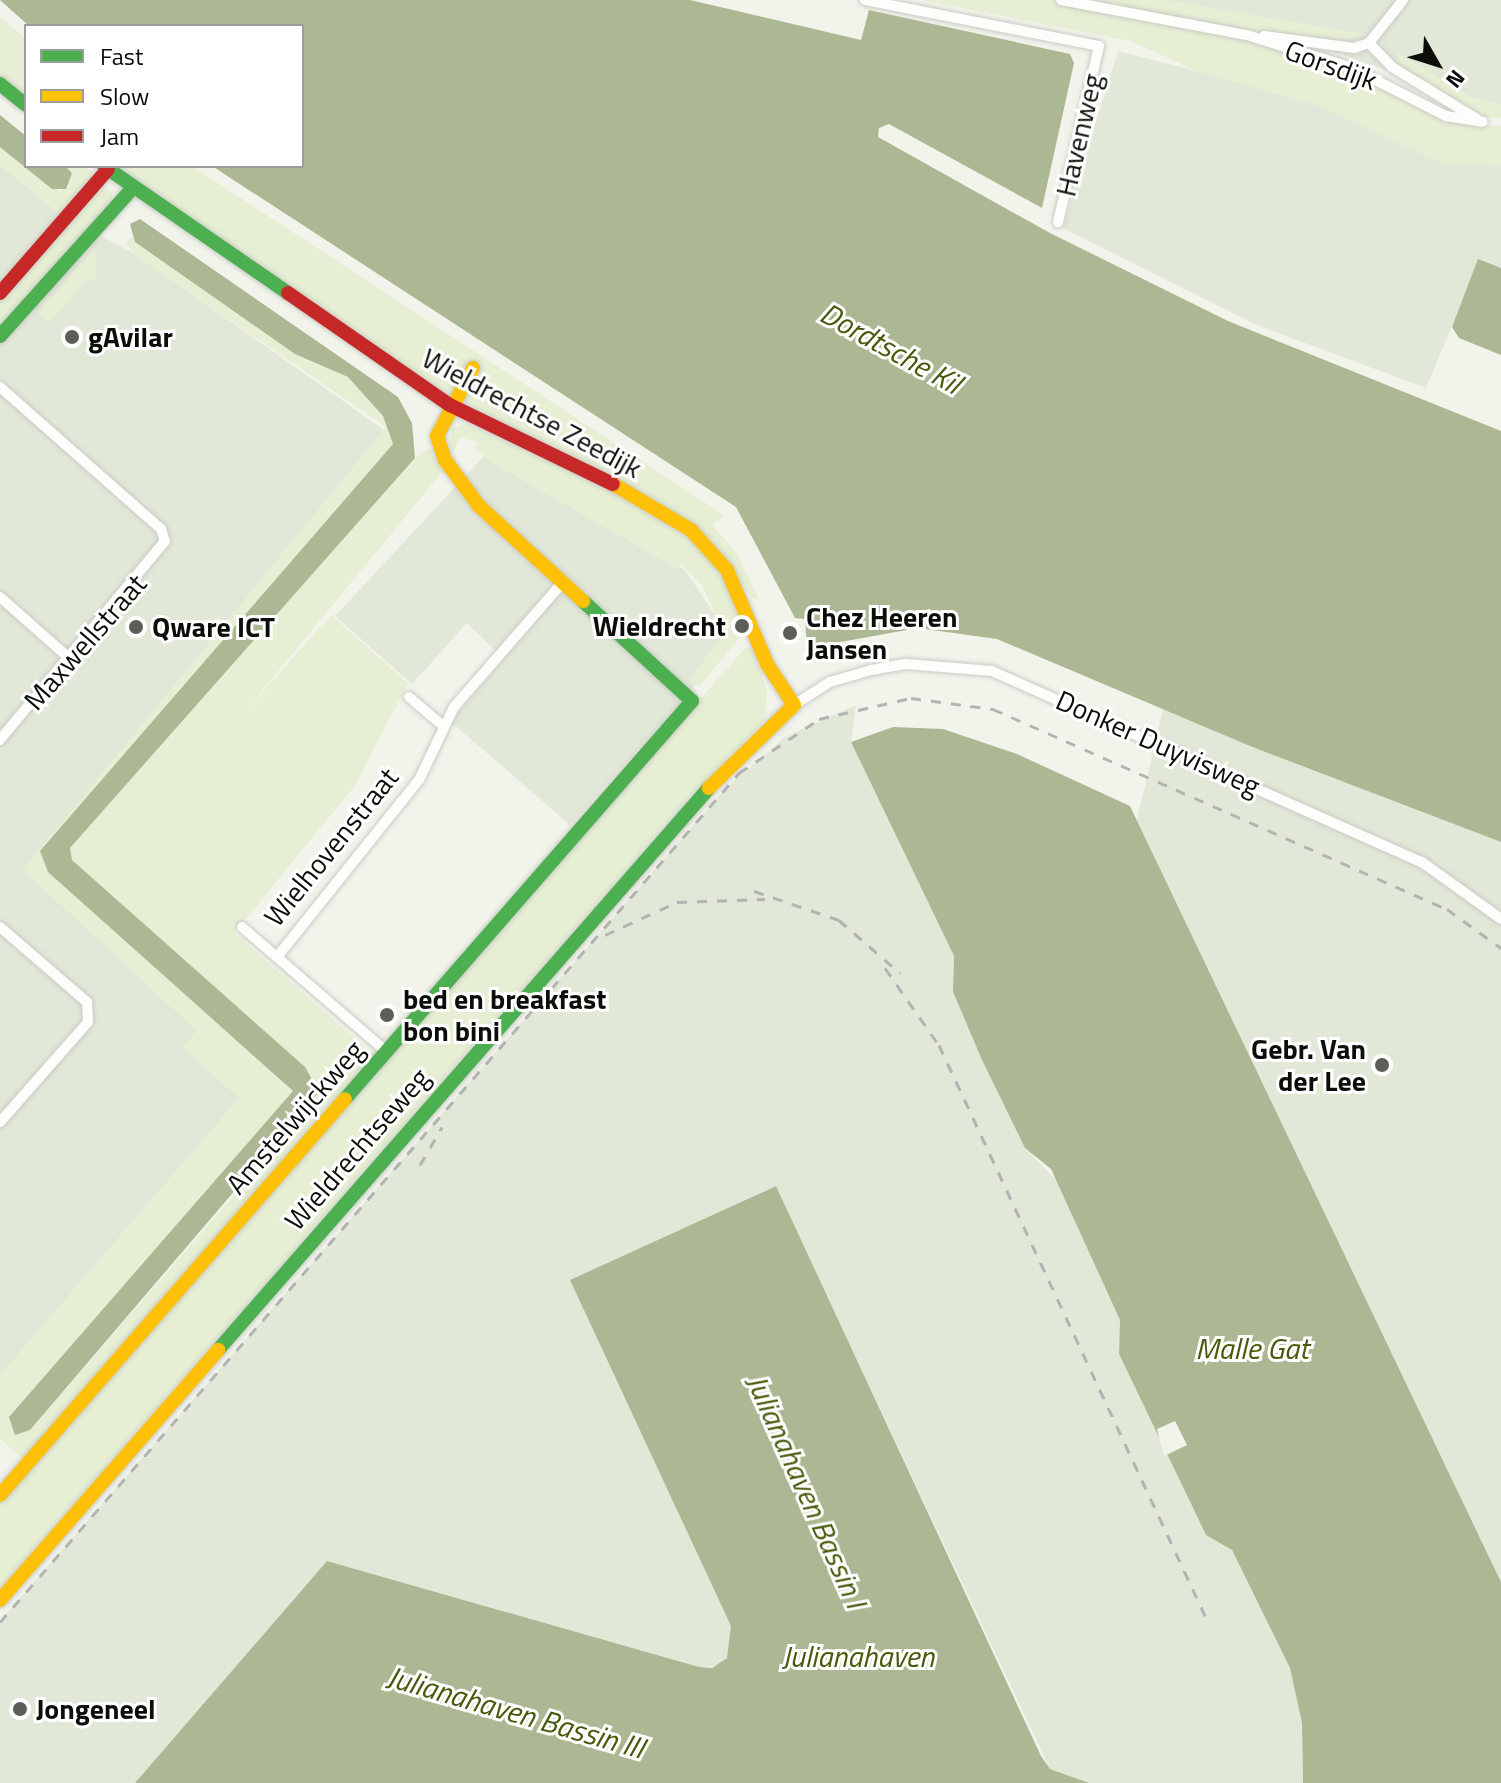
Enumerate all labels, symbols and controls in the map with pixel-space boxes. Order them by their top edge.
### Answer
legend [24,24,304,168]
north arrow [1397,24,1477,104]
street label: Gorsdijk [1281,33,1381,97]
text: Fast [100,38,143,74]
text: N [1438,62,1474,96]
street label: Havenweg [1049,70,1109,200]
text: Slow [100,78,149,114]
text: Jam [100,118,139,154]
water label: Dordtsche Kil [814,295,968,401]
place label: gAvilar [88,320,173,354]
marker: gAvilar [63,328,81,346]
street label: Wieldrechtse Zeedijk [417,341,647,485]
street label: Maxwellstraat [17,567,153,717]
place label: Chez Heeren Jansen [806,600,957,666]
place label: Wieldrecht [593,609,726,643]
place label: Qware ICT [152,610,275,644]
marker: Wieldrecht [733,617,751,635]
marker: Qware ICT [127,618,145,636]
marker: Chez Heeren Jansen [781,624,799,642]
street label: Donker Duyvisweg [1051,683,1265,803]
street label: Wielhovenstraat [257,761,405,933]
place label: bed en breakfast bon bini [403,982,606,1048]
marker: bed en breakfast bon bini [378,1006,396,1024]
place label: Gebr. Van der Lee [1251,1032,1366,1098]
street label: Amstelwijckweg [219,1033,371,1201]
marker: Gebr. Van der Lee [1373,1056,1391,1074]
street label: Wieldrechtseweg [278,1061,436,1237]
water label: Malle Gat [1195,1330,1309,1366]
water label: Julianahaven Bassin I [739,1369,875,1613]
water label: Julianahaven [782,1638,934,1674]
water label: Julianahaven Bassin III [383,1658,649,1766]
place label: Jongeneel [36,1692,156,1726]
marker: Jongeneel [11,1700,29,1718]

